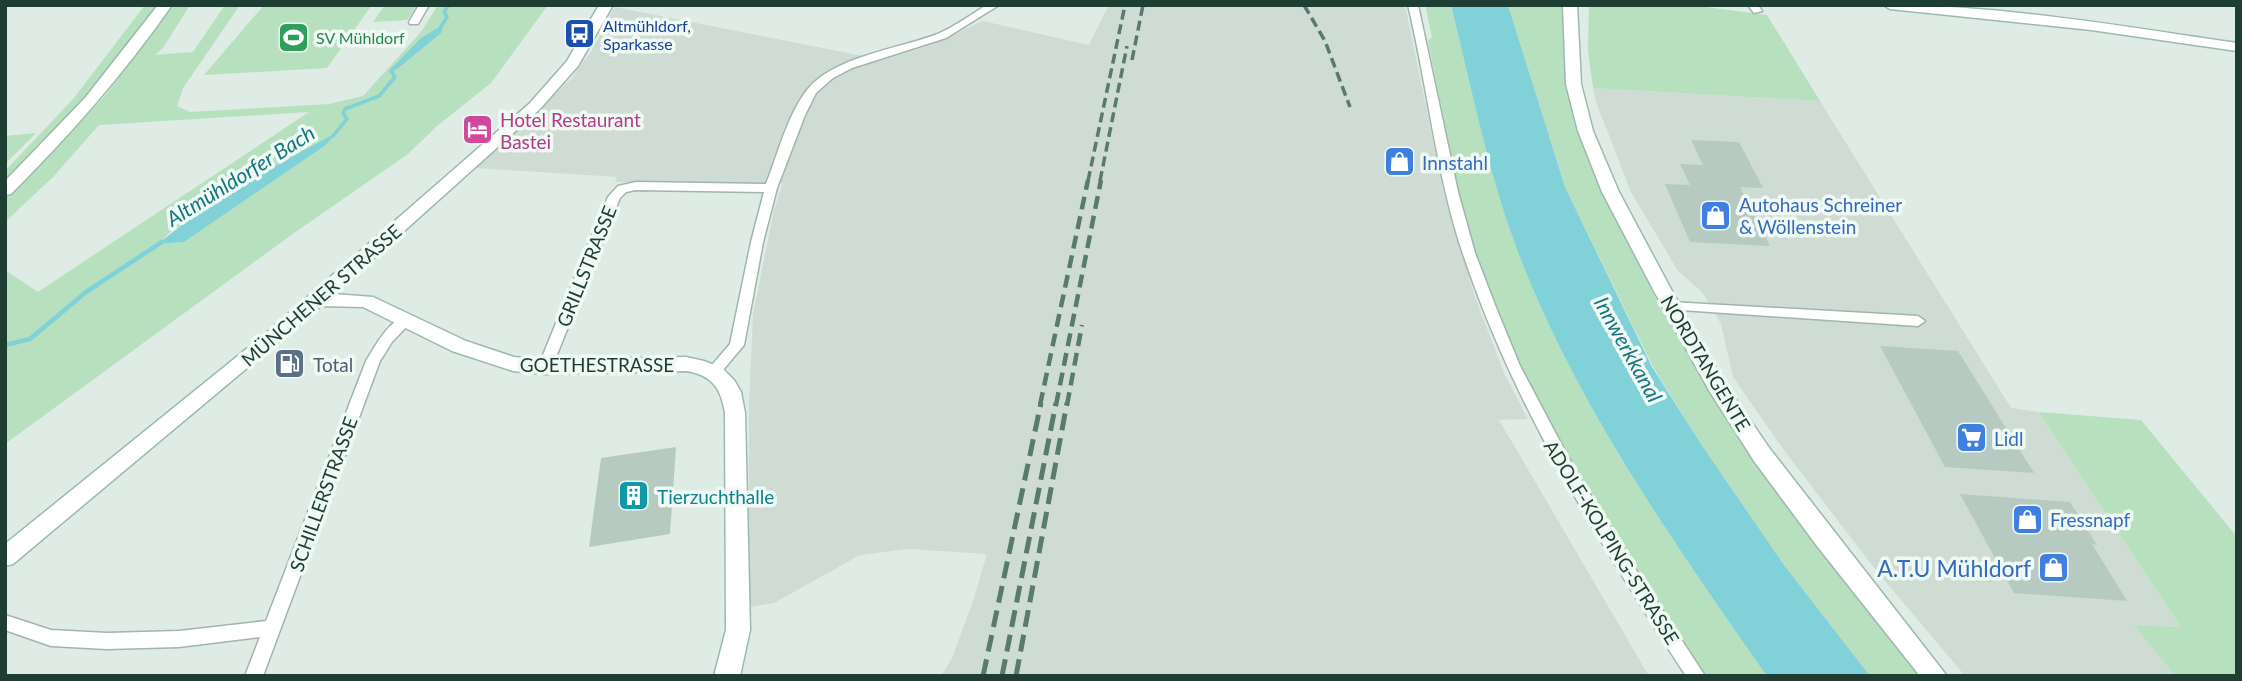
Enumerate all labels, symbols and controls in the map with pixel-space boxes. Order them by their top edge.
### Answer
place label: Altmühldorf, Sparkasse [603,16,691,53]
bus stop icon: Altmühldorf, Sparkasse [563,17,597,51]
sports icon: SV Mühldorf [276,20,310,54]
place label: SV Mühldorf [316,28,405,47]
place label: Hotel Restaurant Bastei [500,108,641,153]
hotel icon: Hotel Restaurant Bastei [460,113,494,147]
water label: Altmühldorfer Bach [160,119,319,231]
shop icon: Innstahl [1382,145,1416,179]
place label: Innstahl [1422,151,1488,174]
place label: Autohaus Schreiner & Wöllenstein [1739,193,1902,238]
shop icon: Autohaus Schreiner & Wöllenstein [1699,198,1733,232]
street label: GRILLSTRASSE [551,202,621,330]
street label: MÜNCHENER STRASSE [236,219,406,371]
street label: NORDTANGENTE [1656,291,1756,435]
water label: Innwerkkanal [1590,292,1668,406]
fuel station icon: Total [273,347,307,381]
place label: Total [313,353,353,376]
street label: GOETHESTRASSE [520,353,674,376]
street label: SCHILLERSTRASSE [284,413,362,575]
supermarket icon: Lidl [1954,421,1988,455]
place label: Lidl [1994,427,2023,450]
street label: ADOLF-KOLPING-STRASSE [1540,436,1684,648]
building icon: Tierzuchthalle [617,479,651,513]
place label: Tierzuchthalle [657,485,774,508]
shop icon: Fressnapf [2010,502,2044,536]
place label: Fressnapf [2050,508,2130,531]
shop icon: A.T.U Mühldorf [2037,551,2071,585]
place label: A.T.U Mühldorf [1877,554,2031,582]

